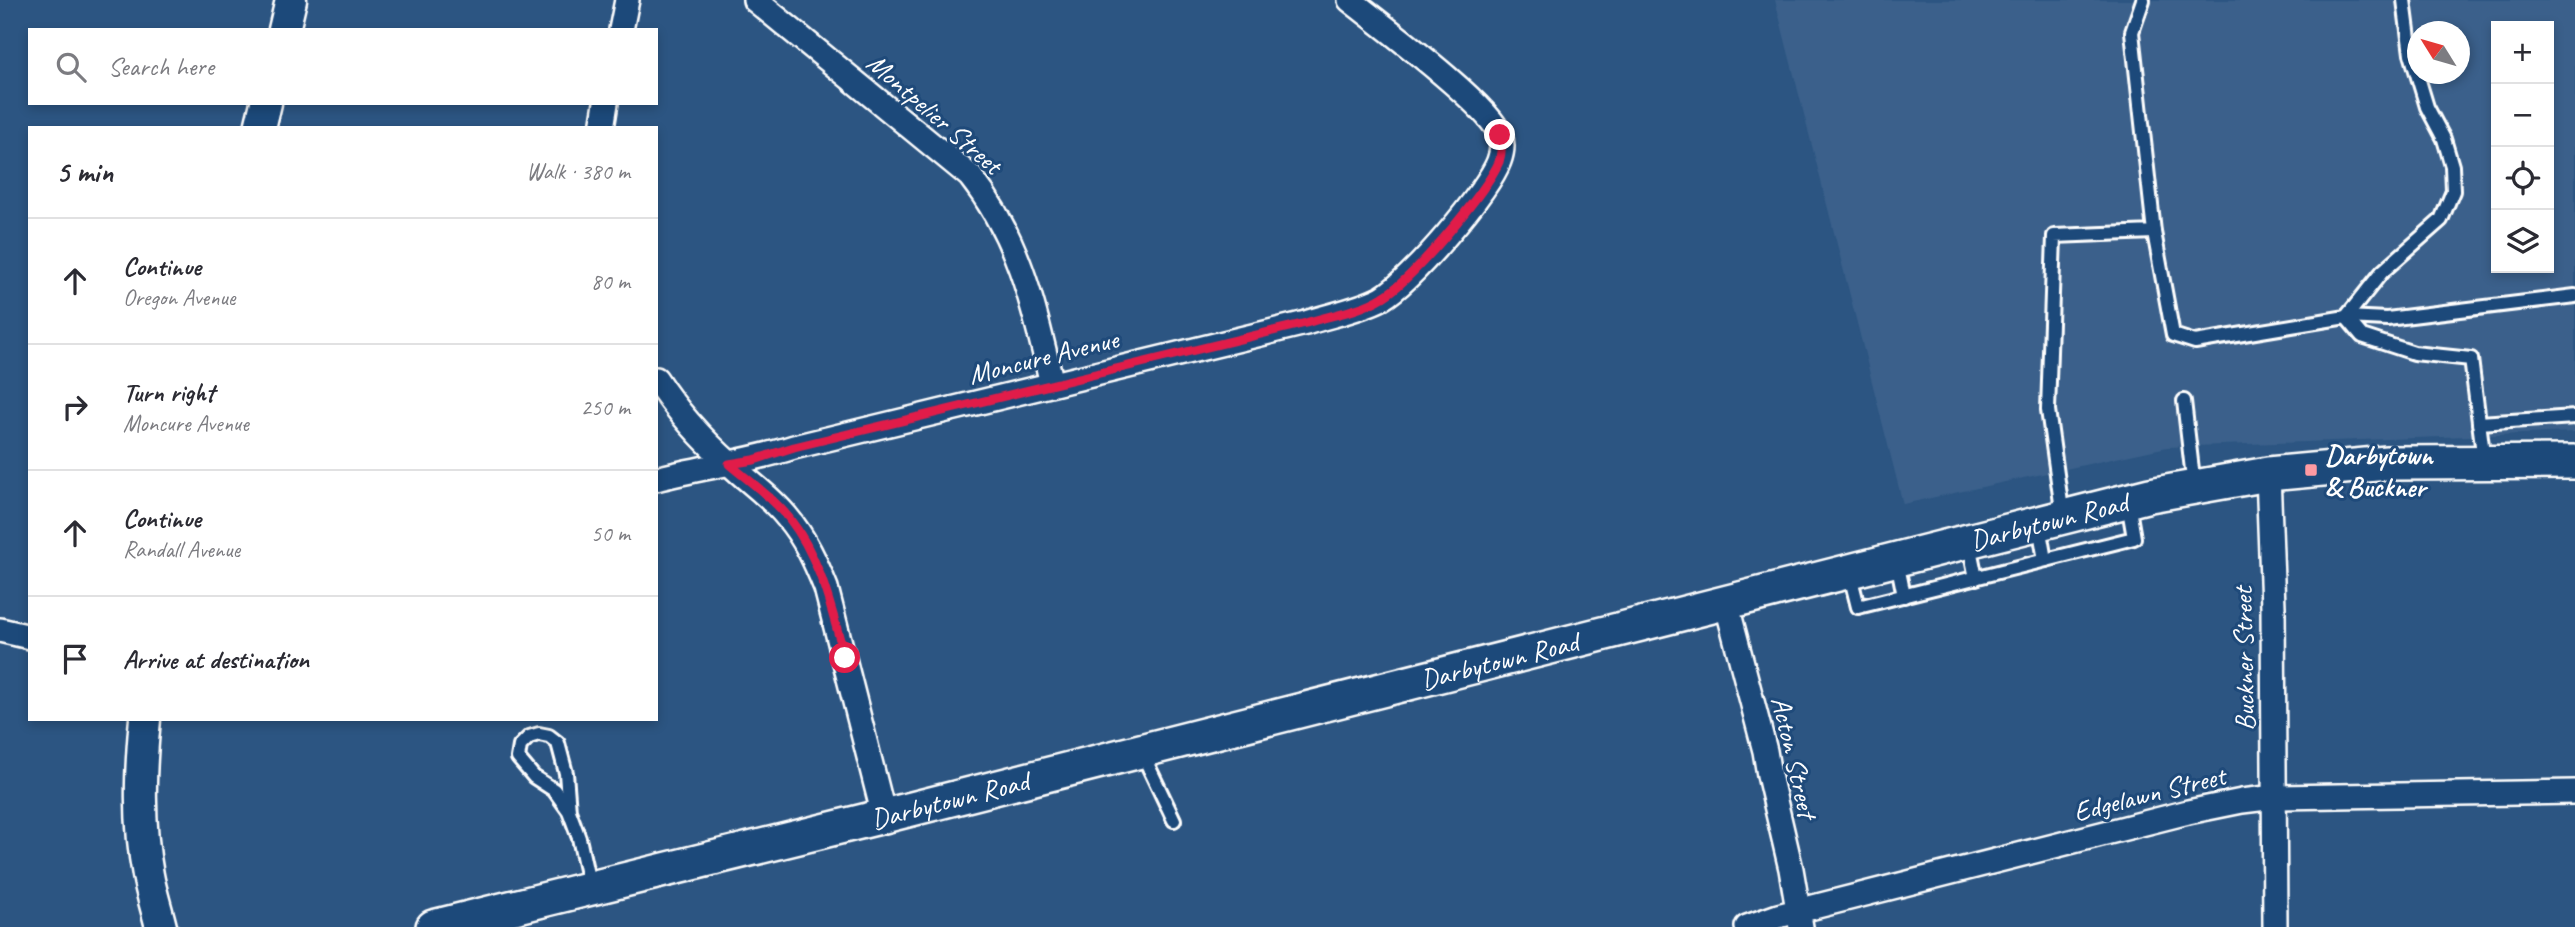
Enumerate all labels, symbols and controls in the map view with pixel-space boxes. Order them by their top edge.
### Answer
north arrow [2407,21,2470,84]
map controls [2491,21,2554,273]
button: + [2491,21,2554,84]
search box [28,28,658,105]
street label: Montpelier Street [860,45,1012,183]
icon: search [52,48,90,86]
text: Search here [108,50,214,83]
button: − [2491,84,2554,147]
route end [1484,119,1515,150]
button: locate [2491,147,2554,210]
text: 5 min [56,153,113,191]
text: Walk · 380 m [526,157,630,186]
button: layers [2491,210,2554,273]
text: Continue [123,250,201,283]
icon: ahead [56,262,94,300]
text: 80 m [591,267,630,296]
text: Oregon Avenue [123,283,235,312]
street label: Moncure Avenue [965,321,1123,392]
text: Turn right [123,376,214,409]
icon: right [56,388,94,426]
text: 250 m [581,393,630,422]
text: Moncure Avenue [123,409,249,438]
place label: Darbytown & Buckner [2325,437,2435,504]
marker: Darbytown & Buckner [2303,462,2319,478]
street label: Darbytown Road [1966,483,2135,558]
text: Continue [123,502,201,535]
icon: ahead [56,514,94,552]
text: 50 m [591,519,630,548]
text: Randall Avenue [123,535,240,564]
street label: Buckner Street [2225,584,2262,731]
street label: Darbytown Road [1417,623,1586,697]
icon: arrive [56,640,94,678]
route start [829,642,860,673]
text: Arrive at destination [123,643,309,676]
street label: Acton Street [1764,693,1826,825]
street label: Edgelawn Street [2070,757,2231,829]
street label: Darbytown Road [867,762,1036,837]

